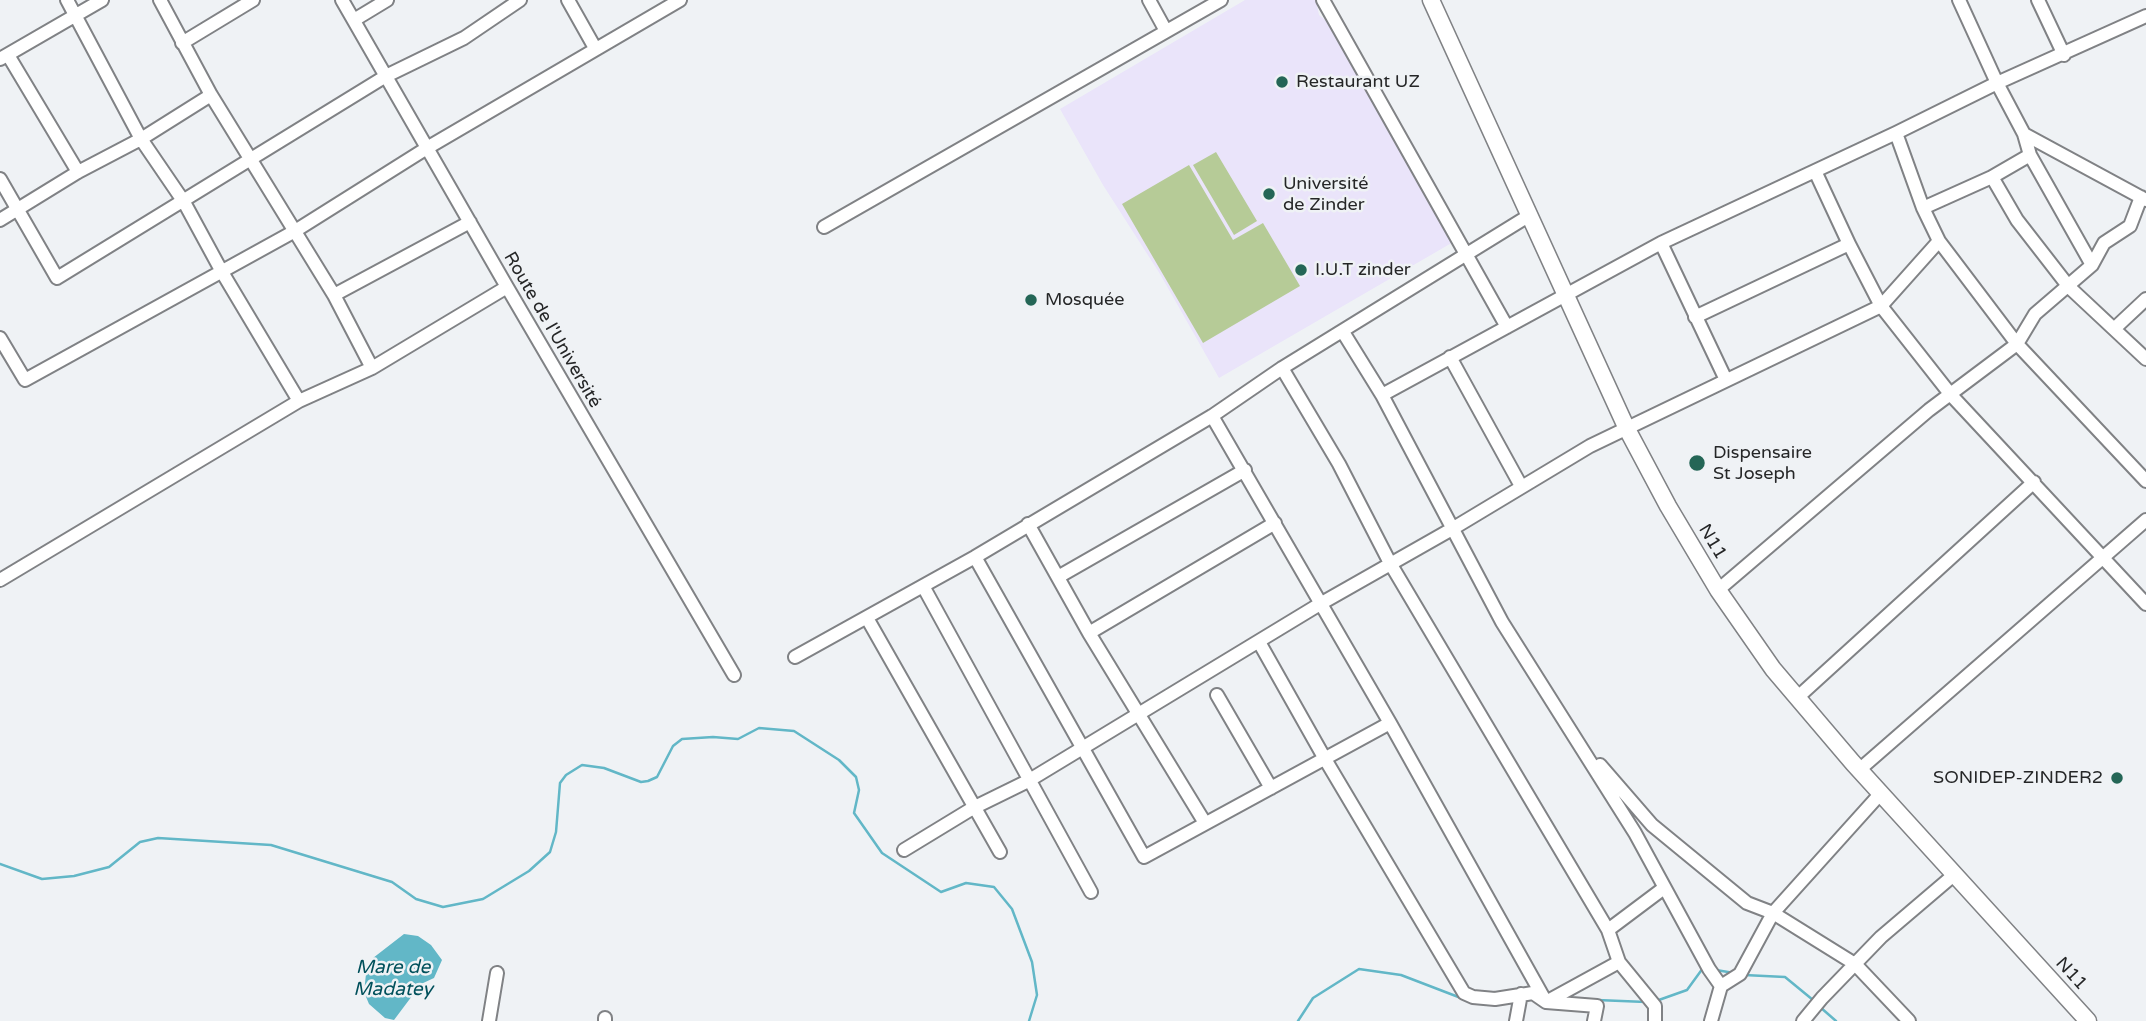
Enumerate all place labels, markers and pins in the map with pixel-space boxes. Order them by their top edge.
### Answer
place label: Restaurant UZ [1296,71,1420,93]
marker: Restaurant UZ [1274,74,1290,90]
place label: Université de Zinder [1283,173,1368,216]
marker: Université de Zinder [1261,186,1277,202]
place label: I.U.T zinder [1315,259,1411,281]
marker: I.U.T zinder [1293,262,1309,278]
place label: Mosquée [1045,289,1124,311]
marker: Mosquée [1023,292,1039,308]
place label: Dispensaire St Joseph [1713,442,1812,484]
marker: Dispensaire St Joseph [1687,453,1707,473]
place label: SONIDEP-ZINDER2 [1933,767,2103,789]
marker: SONIDEP-ZINDER2 [2109,770,2125,786]

